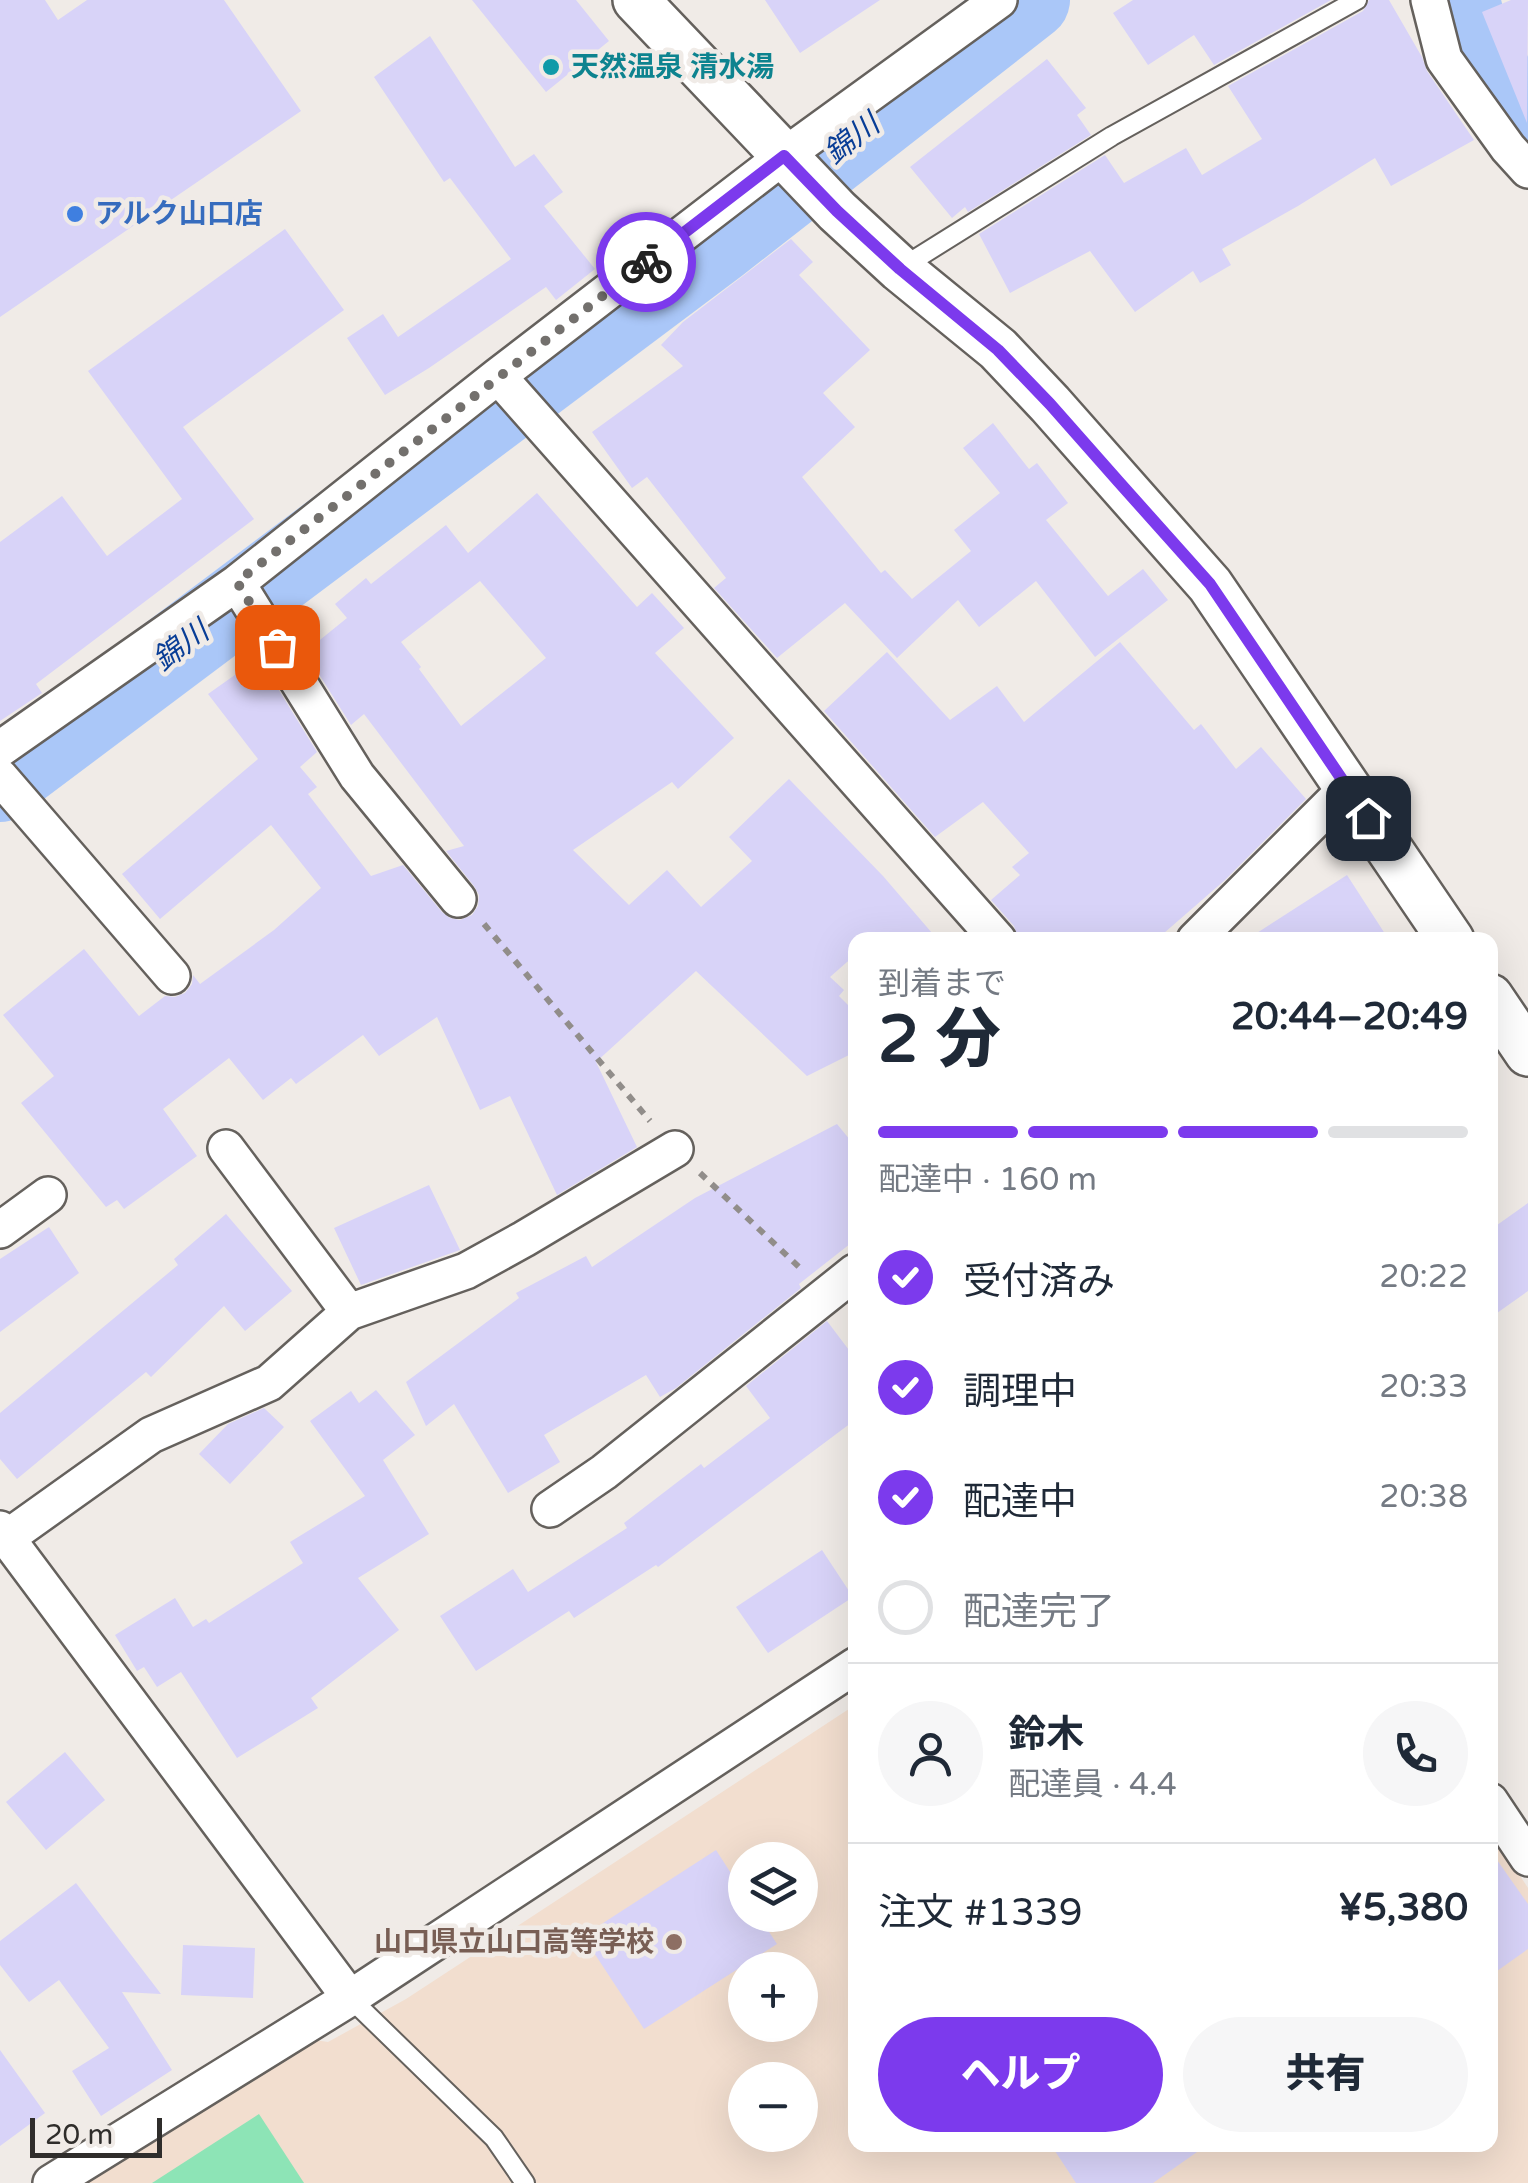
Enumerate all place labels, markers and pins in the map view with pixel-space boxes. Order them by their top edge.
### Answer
place label: 天然温泉 清水湯 [571,50,774,84]
marker: 天然温泉 清水湯 [540,56,562,78]
place label: アルク山口店 [95,197,263,231]
marker: アルク山口店 [64,203,86,225]
pin [235,605,320,690]
pin [1326,776,1411,861]
place label: 山口県立山口高等学校 [374,1925,654,1959]
marker: 山口県立山口高等学校 [663,1931,685,1953]

